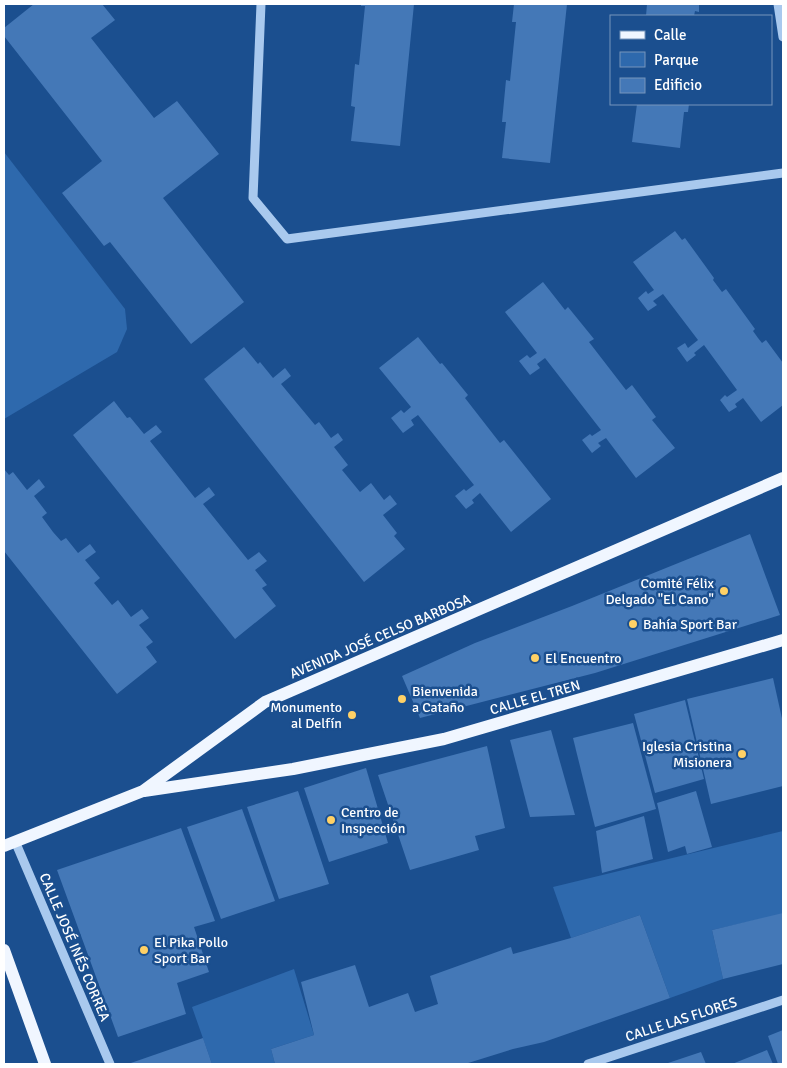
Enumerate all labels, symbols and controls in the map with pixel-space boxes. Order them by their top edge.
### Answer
legend [610,15,772,105]
text: Calle [654,26,687,44]
text: Parque [654,51,699,69]
text: Edificio [654,76,702,94]
place label: Comité Félix Delgado "El Cano" [605,575,715,608]
marker: Comité Félix Delgado "El Cano" [718,585,730,597]
street label: AVENIDA JOSÉ CELSO BARBOSA [287,590,474,682]
place label: Bahía Sport Bar [643,616,738,633]
marker: Bahía Sport Bar [627,618,639,630]
place label: El Encuentro [545,650,622,667]
marker: El Encuentro [529,652,541,664]
street label: CALLE EL TREN [488,676,582,719]
place label: Bienvenida a Cataño [412,683,478,716]
marker: Bienvenida a Cataño [396,693,408,705]
place label: Monumento al Delfín [270,699,342,732]
marker: Monumento al Delfín [346,709,358,721]
place label: Iglesia Cristina Misionera [642,738,732,771]
marker: Iglesia Cristina Misionera [736,748,748,760]
place label: Centro de Inspección [341,804,405,837]
marker: Centro de Inspección [325,814,337,826]
street label: CALLE JOSÉ INÉS CORREA [35,870,114,1024]
place label: El Pika Pollo Sport Bar [154,934,228,967]
marker: El Pika Pollo Sport Bar [138,944,150,956]
street label: CALLE LAS FLORES [623,993,739,1046]

